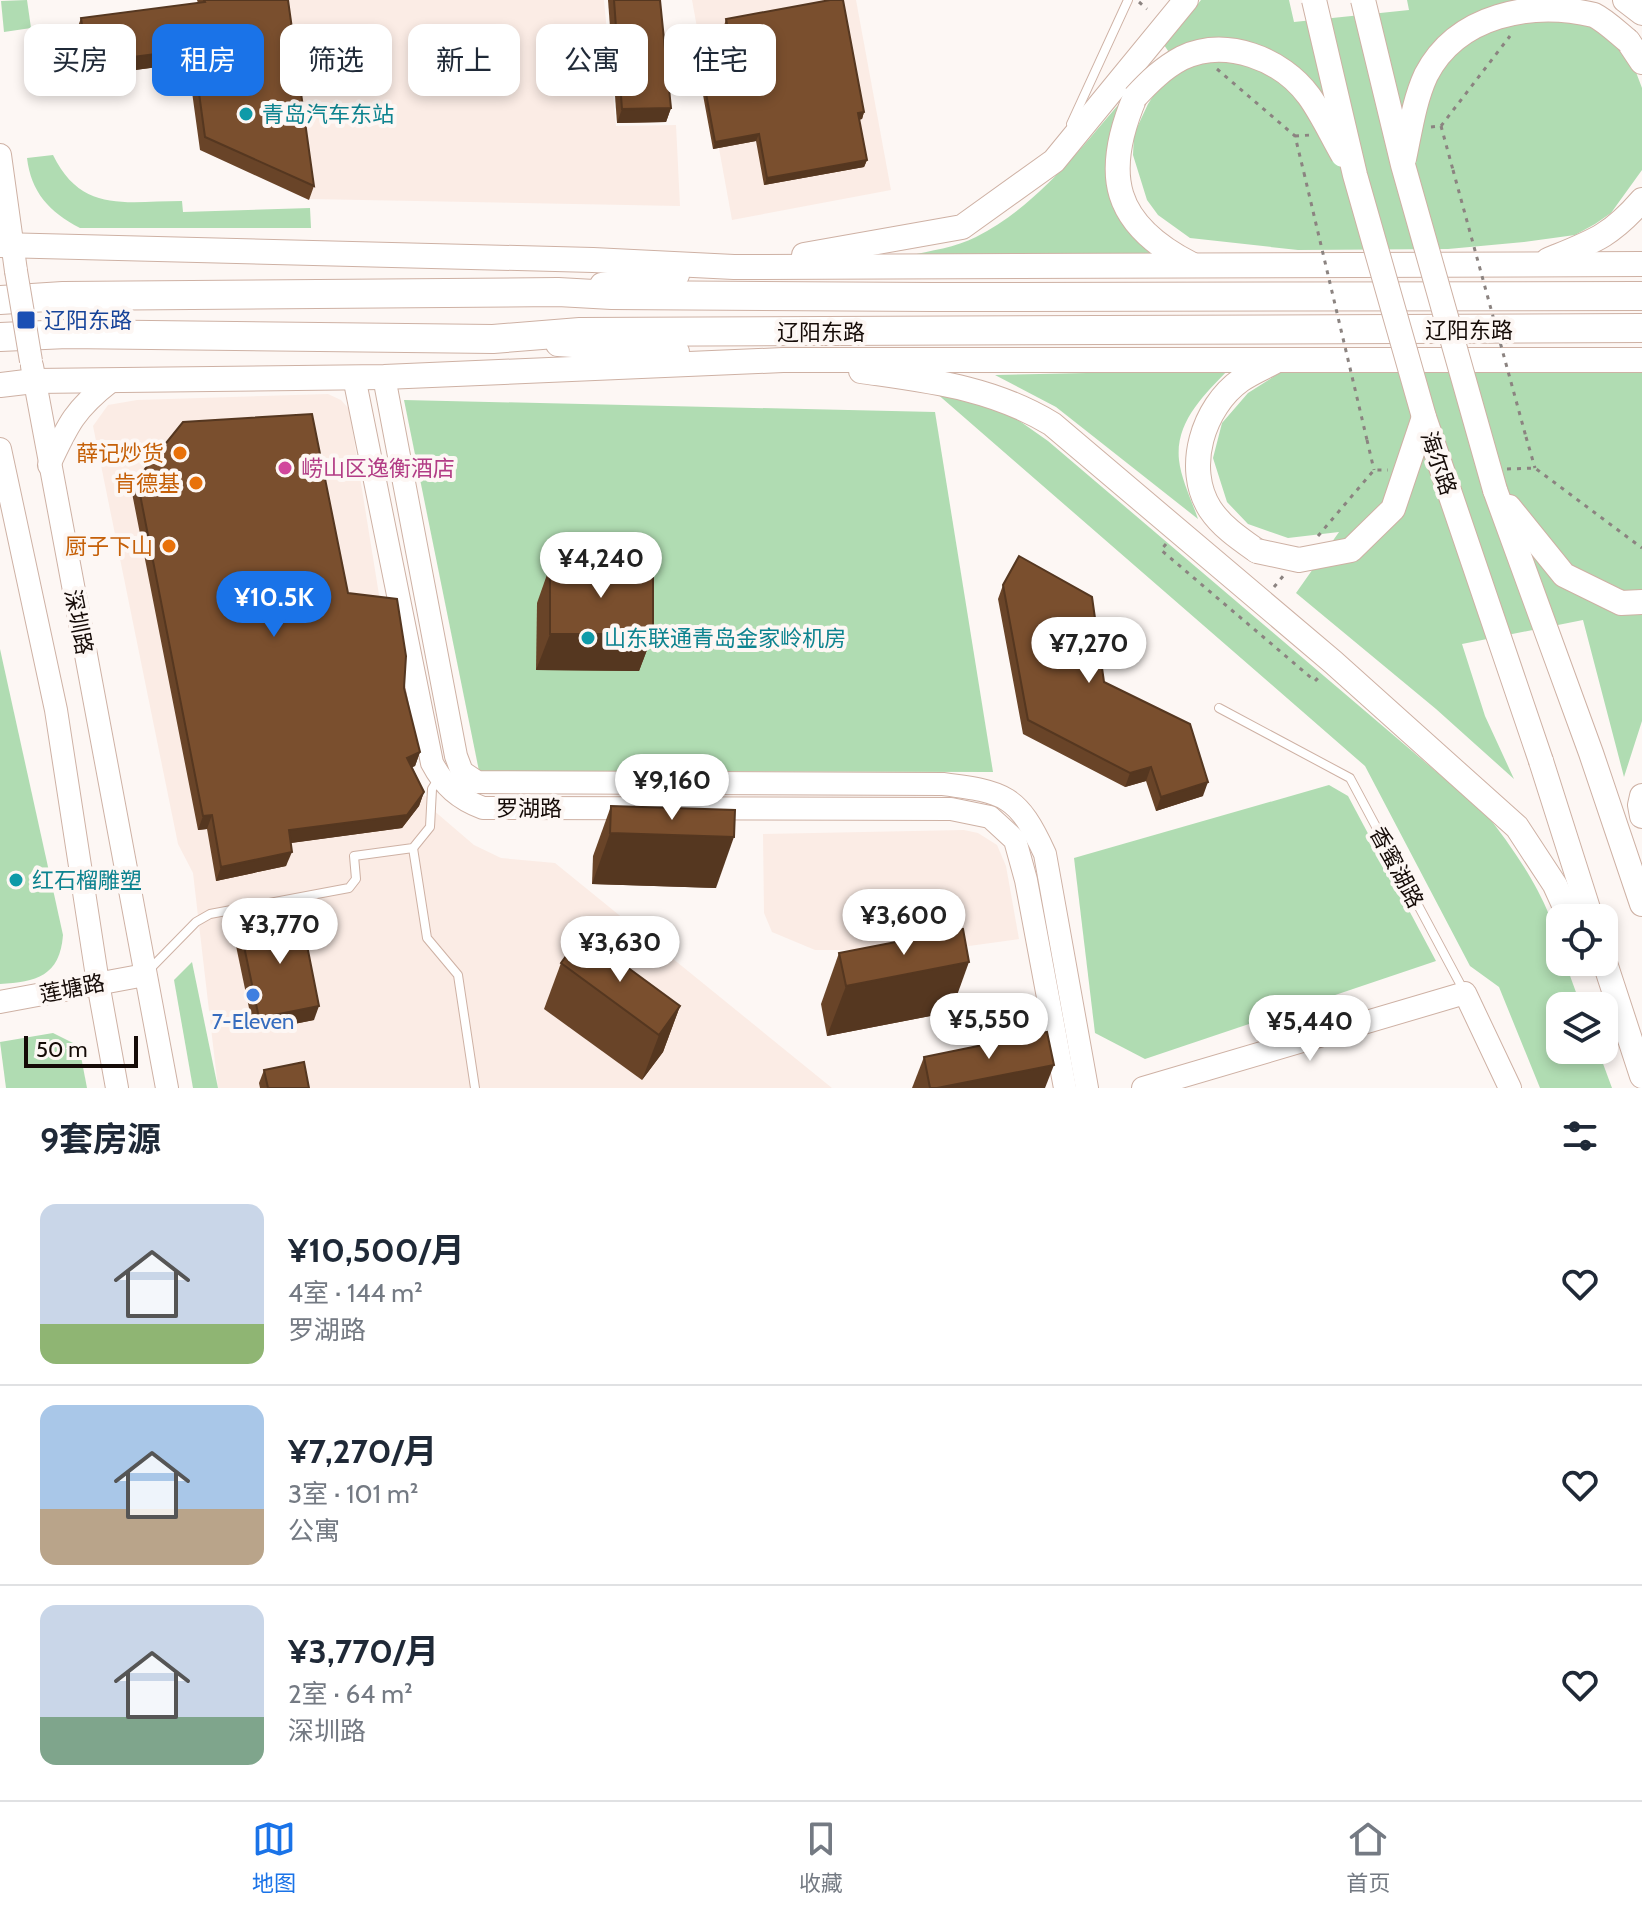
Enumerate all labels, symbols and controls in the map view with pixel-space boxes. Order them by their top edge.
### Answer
chip: 买房 [24,24,136,96]
chip: 租房 [152,24,264,96]
chip: 筛选 [280,24,392,96]
chip: 新上 [408,24,520,96]
chip: 公寓 [536,24,648,96]
chip: 住宅 [664,24,776,96]
place label: 青岛汽车东站 [262,101,394,128]
marker: 青岛汽车东站 [237,105,255,123]
place label: 辽阳东路 [44,307,132,334]
marker: 辽阳东路 [15,309,37,331]
street label: 辽阳东路 [1425,317,1513,344]
street label: 辽阳东路 [777,319,865,346]
street label: 海尔路 [1415,428,1462,499]
place label: 薛记炒货 [76,440,164,467]
marker: 薛记炒货 [171,444,189,462]
place label: 崂山区逸衡酒店 [301,455,455,482]
marker: 崂山区逸衡酒店 [276,459,294,477]
place label: 肯德基 [114,470,180,497]
marker: 肯德基 [187,474,205,492]
pin: ¥4,240 [536,532,666,600]
place label: 厨子下山 [65,533,153,560]
marker: 厨子下山 [160,537,178,555]
text: ¥4,240 [558,542,644,574]
pin: ¥10.5K [209,571,339,639]
text: ¥10.5K [234,581,314,613]
street label: 深圳路 [59,587,98,657]
pin: ¥7,270 [1024,617,1154,685]
place label: 山东联通青岛金家岭机房 [604,625,846,652]
text: ¥7,270 [1049,627,1129,659]
marker: 山东联通青岛金家岭机房 [579,629,597,647]
pin: ¥9,160 [607,754,737,822]
text: ¥9,160 [633,764,711,796]
street label: 罗湖路 [496,795,562,822]
street label: 香蜜湖路 [1364,822,1429,912]
place label: 红石榴雕塑 [32,867,142,894]
marker: 红石榴雕塑 [7,871,25,889]
pin: ¥3,600 [839,889,969,957]
pin: ¥3,770 [215,898,345,966]
text: ¥3,600 [860,899,948,931]
map controls [1546,904,1618,1064]
button: locate [1546,904,1618,976]
text: ¥3,770 [240,908,320,940]
pin: ¥3,630 [555,916,685,984]
text: ¥3,630 [579,926,661,958]
street label: 莲塘路 [37,969,107,1008]
marker: 7-Eleven [244,986,262,1004]
button: layers [1546,992,1618,1064]
pin: ¥5,550 [924,993,1054,1061]
pin: ¥5,440 [1245,995,1375,1063]
text: ¥5,550 [948,1003,1030,1035]
text: ¥5,440 [1267,1005,1353,1037]
place label: 7-Eleven [212,1008,294,1035]
scale bar [24,1032,138,1068]
text: 50 m [36,1036,88,1063]
icon: filters [1558,1114,1602,1158]
text: 9套房源 [40,1118,161,1160]
text: ¥10,500/月 [288,1229,465,1271]
icon: home [104,1236,200,1332]
icon: heart [1558,1262,1602,1306]
text: 4室 · 144 m² [288,1277,423,1309]
text: 罗湖路 [288,1314,366,1346]
text: ¥7,270/月 [288,1430,437,1472]
icon: home [104,1437,200,1533]
icon: heart [1558,1463,1602,1507]
text: 3室 · 101 m² [288,1478,418,1510]
text: 公寓 [288,1515,340,1547]
text: ¥3,770/月 [288,1630,439,1672]
icon: home [104,1637,200,1733]
icon: heart [1558,1663,1602,1707]
text: 2室 · 64 m² [288,1678,413,1710]
text: 深圳路 [288,1715,366,1747]
tab: 地图 [252,1817,296,1897]
tab: 收藏 [799,1817,843,1897]
tab: 首页 [1346,1817,1390,1897]

